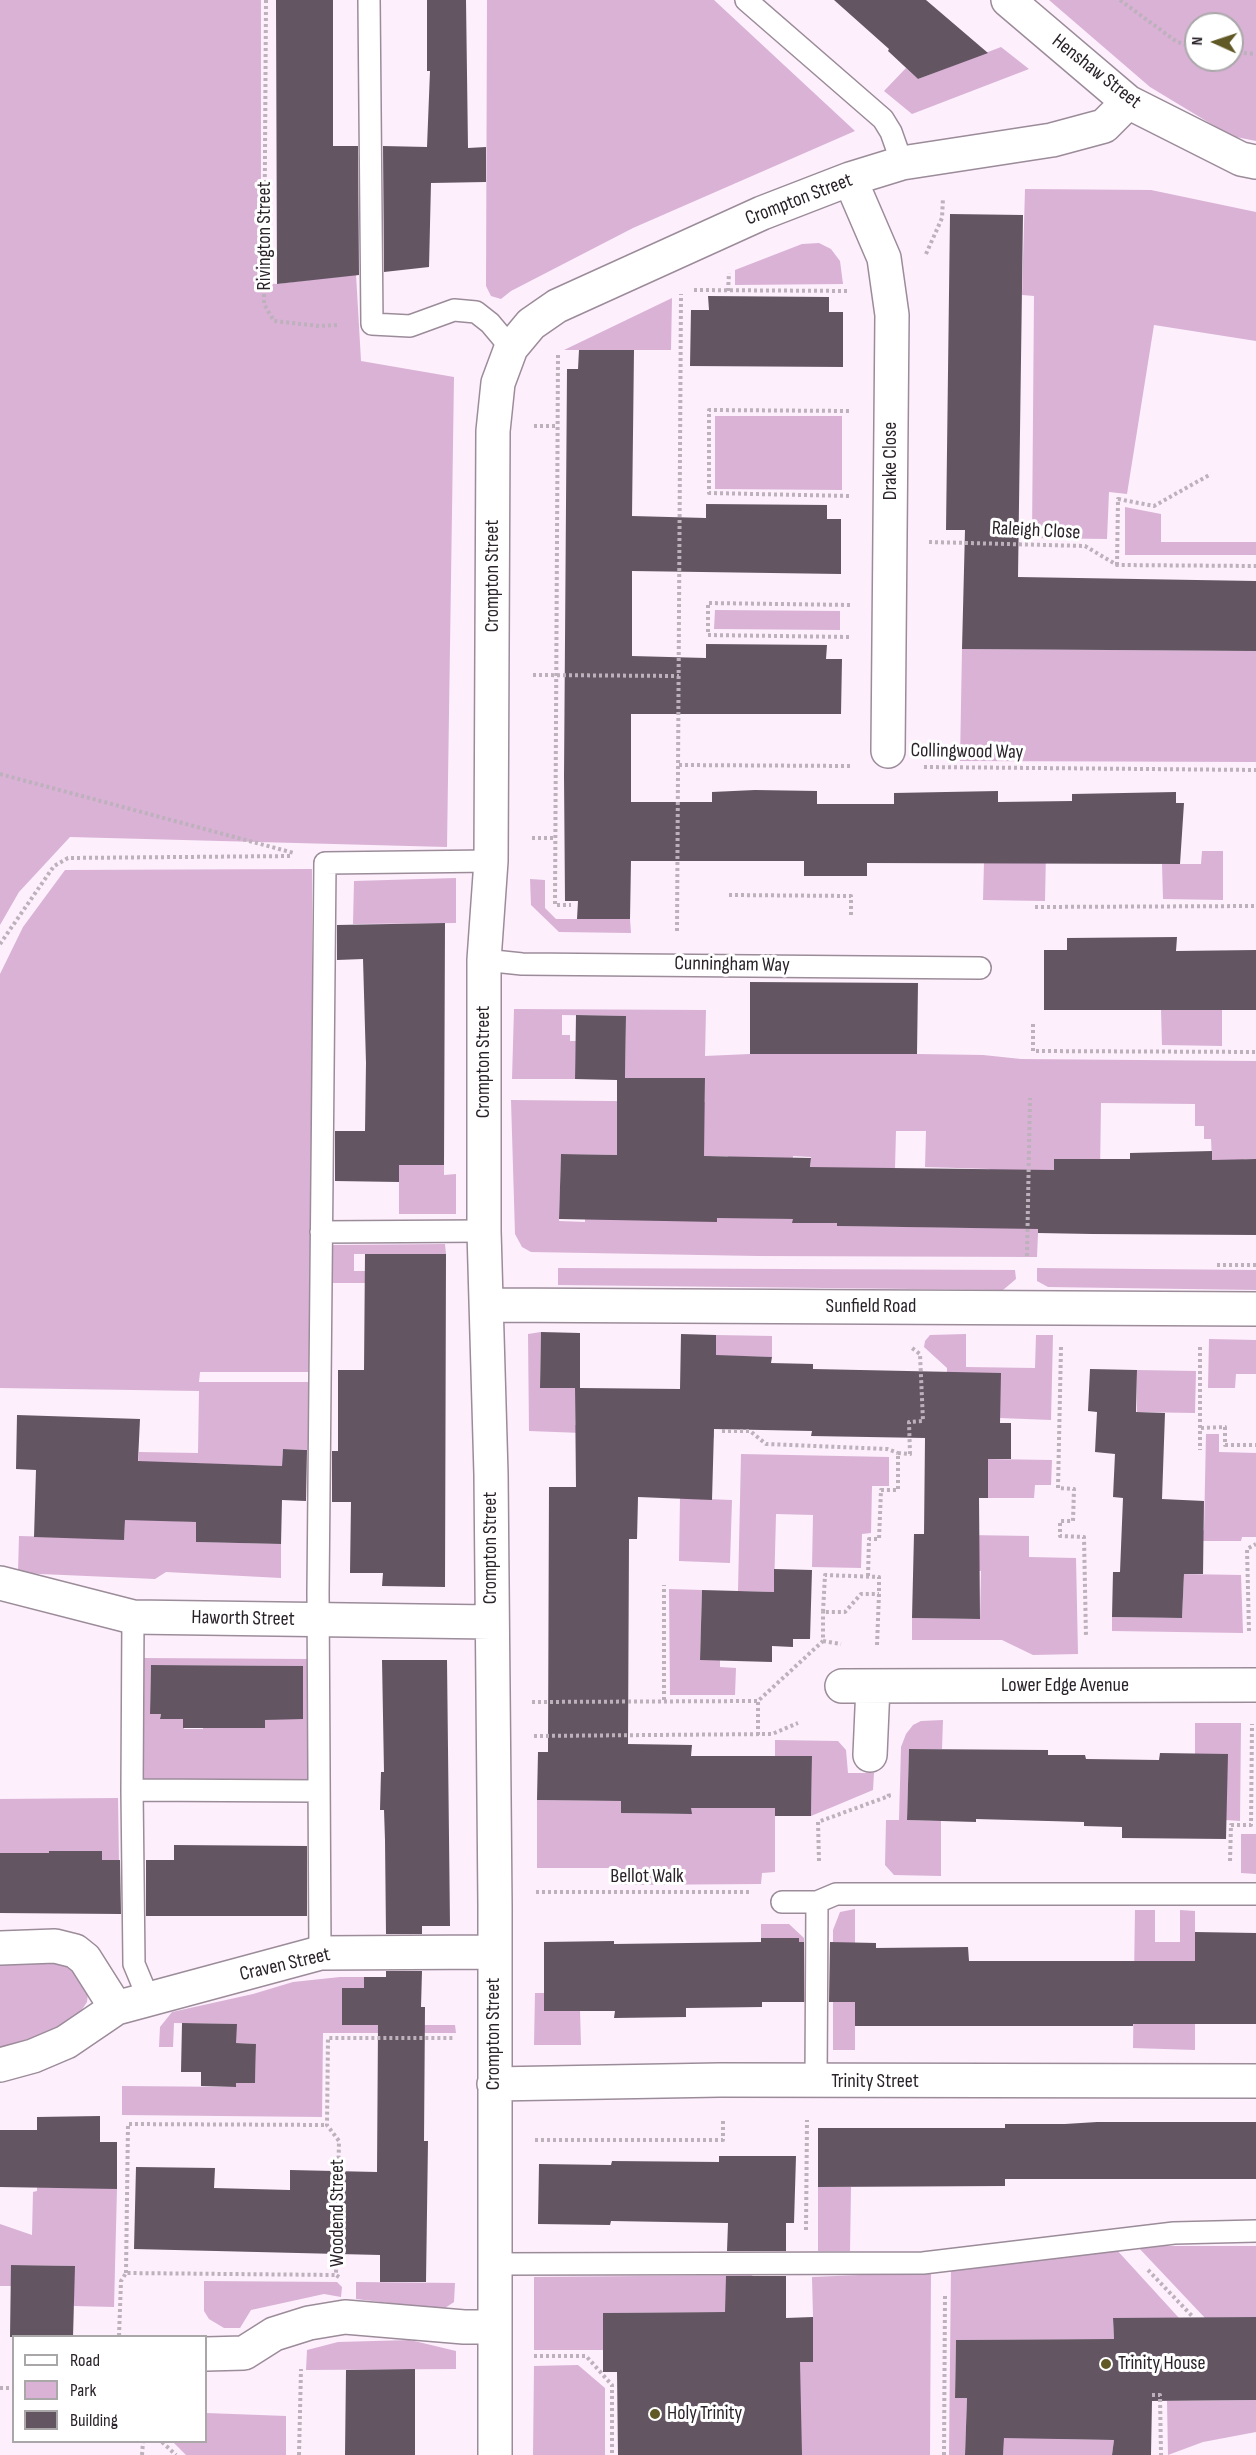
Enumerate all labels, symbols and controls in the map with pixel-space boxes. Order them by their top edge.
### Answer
north arrow [1184,12,1244,72]
street label: Henshaw Street [1047,30,1145,114]
text: N [1188,36,1207,46]
street label: Crompton Street [742,169,856,231]
street label: Rivington Street [253,181,277,291]
street label: Drake Close [879,422,903,500]
street label: Raleigh Close [991,517,1081,545]
street label: Crompton Street [481,520,505,632]
street label: Collingwood Way [910,739,1024,765]
street label: Cunningham Way [674,952,790,978]
street label: Crompton Street [472,1006,496,1118]
street label: Sunfield Road [826,1295,916,1319]
street label: Crompton Street [479,1492,503,1604]
street label: Haworth Street [191,1606,295,1632]
street label: Lower Edge Avenue [1001,1674,1129,1698]
street label: Bellot Walk [610,1865,684,1889]
street label: Craven Street [237,1943,333,1987]
street label: Crompton Street [482,1978,506,2090]
street label: Trinity Street [831,2070,919,2094]
street label: Woodend Street [326,2159,350,2267]
legend [12,2335,207,2443]
text: Road [70,2350,100,2371]
place label: Trinity House [1118,2352,1205,2376]
marker: Trinity House [1099,2357,1113,2371]
text: Park [70,2380,96,2401]
place label: Holy Trinity [667,2402,742,2426]
marker: Holy Trinity [648,2407,662,2421]
text: Building [70,2410,118,2431]

